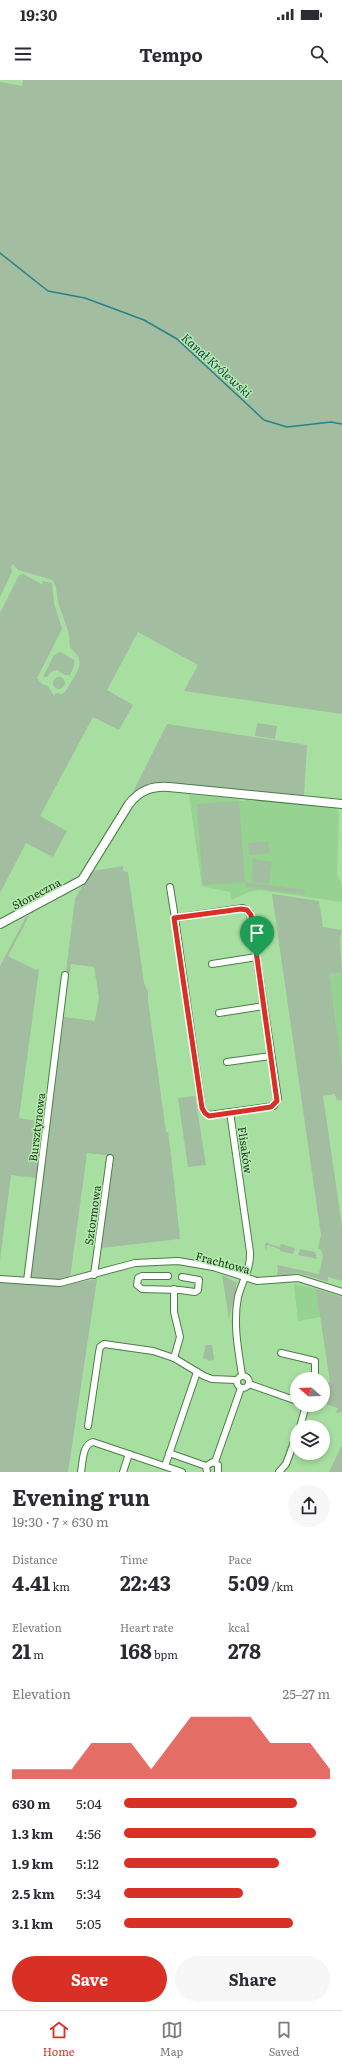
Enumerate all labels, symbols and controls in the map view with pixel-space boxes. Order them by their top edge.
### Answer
text: 19:30 [20,3,57,26]
text: Tempo [139,41,203,68]
icon: menu [12,43,34,65]
icon: search [308,43,330,65]
water label: Kanał Królewski [178,329,256,402]
street label: Słoneczna [9,873,63,913]
pin [240,916,274,957]
icon: arrive [246,922,268,944]
street label: Bursztynowa [24,1092,48,1162]
street label: Flisaków [235,1126,257,1175]
street label: Sztormowa [80,1184,104,1246]
street label: Frachtowa [194,1247,252,1277]
north arrow [290,1372,330,1412]
map controls [290,1372,330,1460]
button: layers [290,1420,330,1460]
text: Evening run [12,1480,150,1513]
button: share [288,1485,330,1527]
text: 19:30 · 7 × 630 m [12,1512,109,1531]
text: Distance [12,1551,57,1567]
text: Time [120,1551,148,1567]
text: Pace [228,1551,252,1567]
text: 4.41 [12,1567,50,1597]
text: 22:43 [120,1567,171,1597]
text: 5:09 [228,1567,269,1597]
text: km [50,1578,70,1594]
text: /km [269,1578,294,1594]
text: Elevation [12,1619,62,1635]
text: Heart rate [120,1619,173,1635]
text: kcal [228,1619,250,1635]
text: 21 [12,1635,31,1665]
text: 168 [120,1635,152,1665]
text: 278 [228,1635,261,1665]
text: m [31,1646,44,1662]
text: bpm [152,1646,178,1662]
text: Elevation [12,1684,71,1703]
text: 25–27 m [283,1684,330,1703]
text: 630 m [12,1794,50,1813]
text: 5:04 [76,1794,102,1813]
text: 1.3 km [12,1824,53,1843]
text: 4:56 [76,1824,101,1843]
text: 1.9 km [12,1854,53,1873]
text: 5:12 [76,1854,99,1873]
text: 2.5 km [12,1884,55,1903]
text: 5:34 [76,1884,101,1903]
text: 3.1 km [12,1914,53,1933]
text: 5:05 [76,1914,101,1933]
button: Save [12,1956,167,2002]
button: Share [175,1956,330,2002]
tab: Home [43,2019,74,2059]
tab: Map [160,2019,183,2059]
tab: Saved [269,2019,299,2059]

